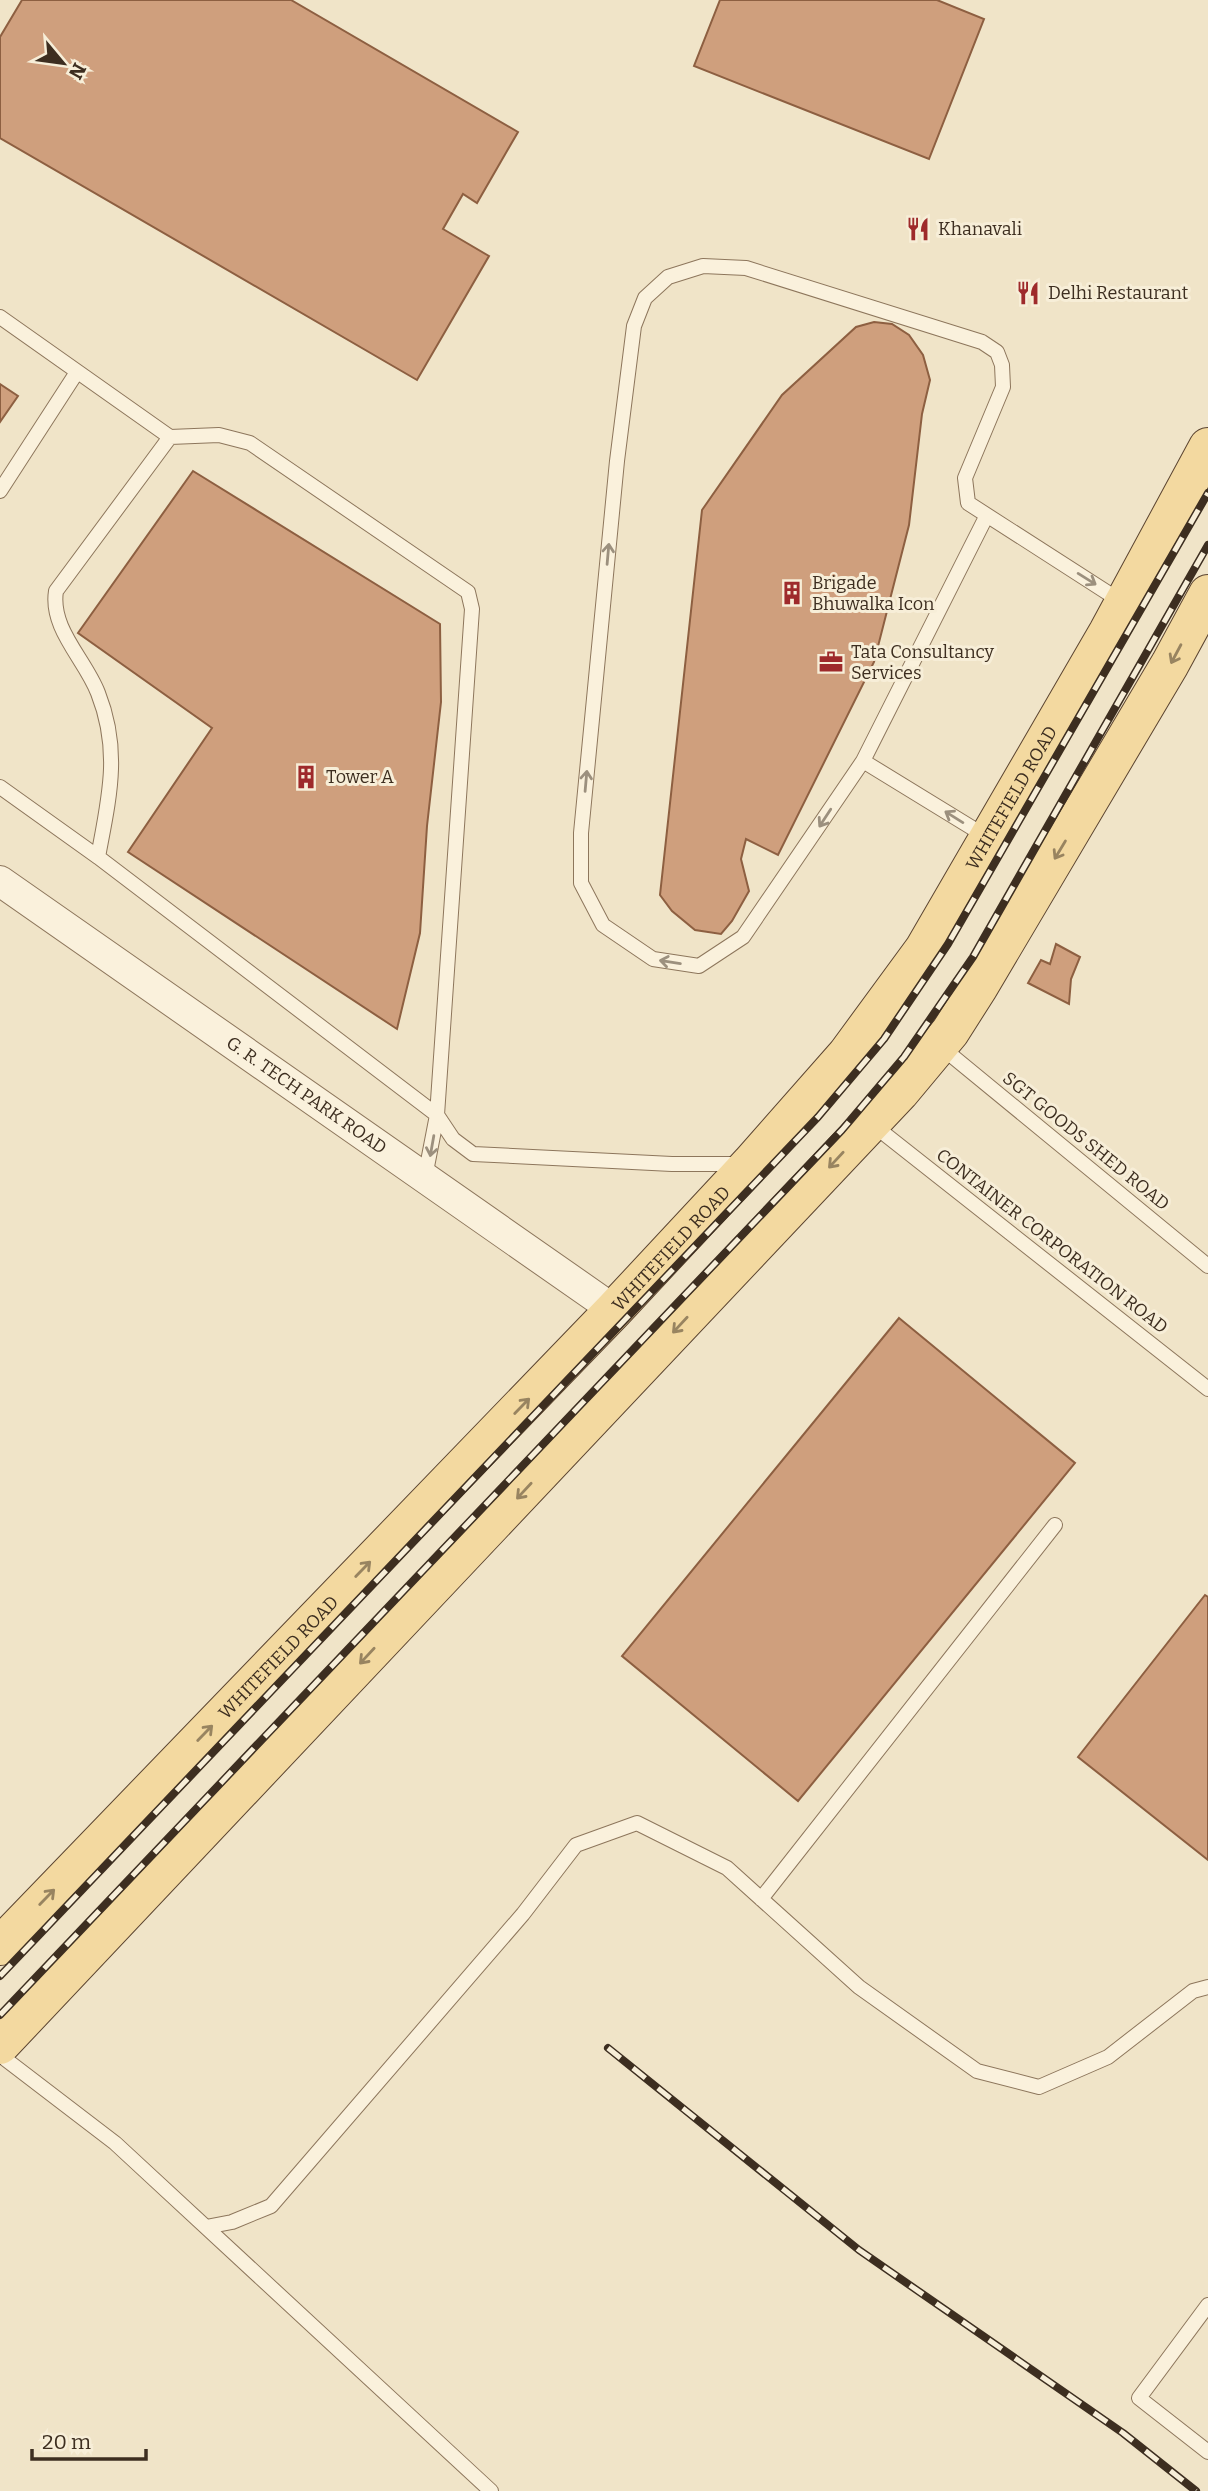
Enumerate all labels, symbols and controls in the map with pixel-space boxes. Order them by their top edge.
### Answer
north arrow [28,28,98,98]
text: N [64,59,91,83]
restaurant icon: Khanavali [904,215,932,243]
place label: Khanavali [938,218,1022,240]
restaurant icon: Delhi Restaurant [1014,279,1042,307]
place label: Delhi Restaurant [1048,282,1189,304]
one-way arrow [602,543,615,566]
place label: Brigade Bhuwalka Icon [812,572,935,615]
one-way arrow [1076,573,1096,587]
building icon: Brigade Bhuwalka Icon [778,579,806,607]
place label: Tata Consultancy Services [851,641,994,684]
one-way arrow [1168,643,1182,664]
office icon: Tata Consultancy Services [817,648,845,676]
street label: WHITEFIELD ROAD [961,722,1062,874]
building icon: Tower A [292,763,320,791]
place label: Tower A [326,766,394,788]
one-way arrow [580,770,593,792]
one-way arrow [818,807,832,827]
one-way arrow [945,810,965,824]
one-way arrow [1053,839,1067,859]
one-way arrow [659,955,682,968]
street label: G. R. TECH PARK ROAD [222,1032,391,1159]
street label: SGT GOODS SHED ROAD [998,1067,1174,1215]
one-way arrow [424,1134,438,1157]
street label: CONTAINER CORPORATION ROAD [932,1144,1172,1338]
one-way arrow [828,1151,844,1169]
street label: WHITEFIELD ROAD [608,1181,735,1316]
one-way arrow [671,1316,688,1333]
one-way arrow [513,1398,530,1415]
one-way arrow [515,1482,532,1499]
one-way arrow [355,1561,372,1578]
street label: WHITEFIELD ROAD [214,1591,343,1724]
one-way arrow [359,1647,376,1664]
one-way arrow [197,1725,214,1742]
one-way arrow [39,1889,56,1906]
scale bar [32,2418,145,2462]
text: 20 m [42,2429,91,2455]

